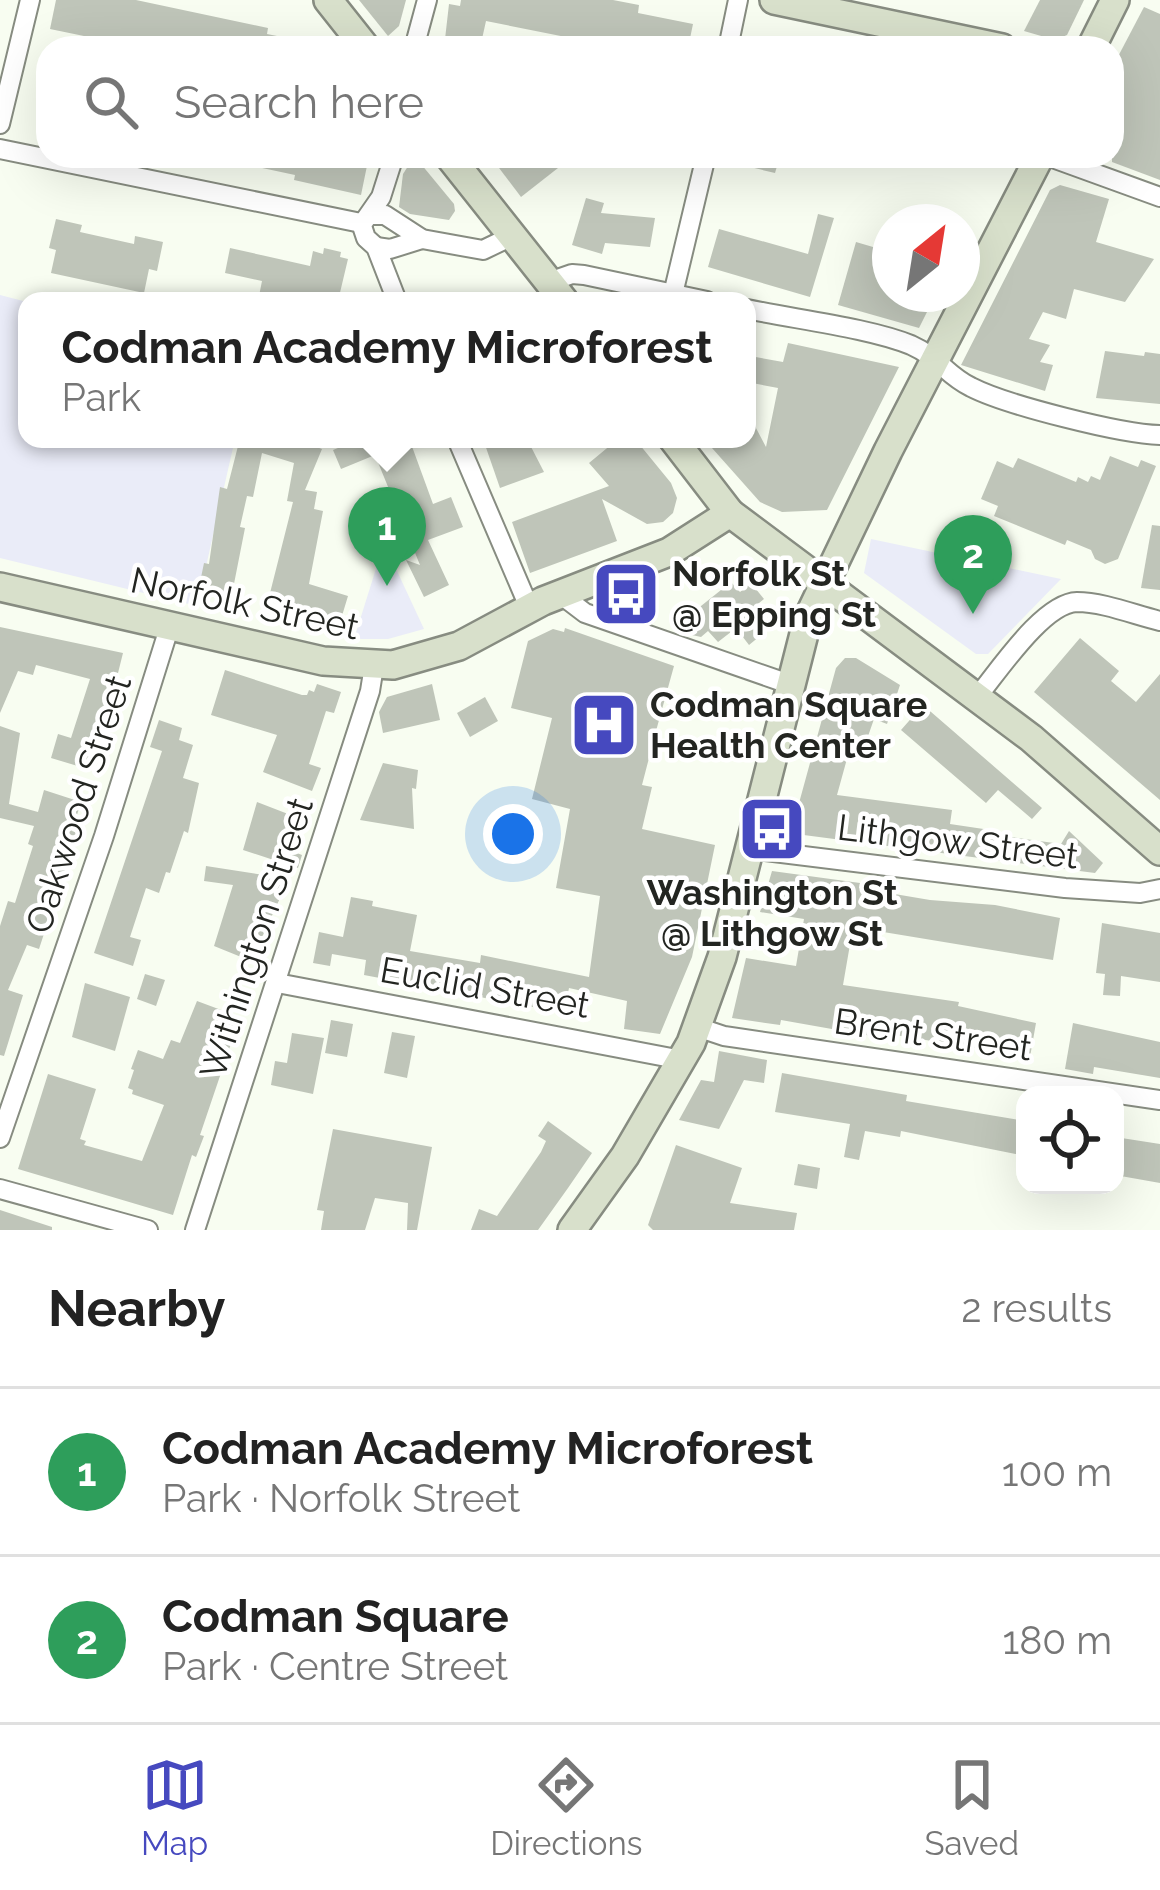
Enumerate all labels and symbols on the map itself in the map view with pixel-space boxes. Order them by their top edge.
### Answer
north arrow [872,204,980,312]
pin: 1 [348,487,426,586]
pin: 2 [934,515,1012,614]
place label: Norfolk St @ Epping St [672,552,876,635]
street label: Norfolk Street [127,558,363,648]
bus stop icon: Norfolk St @ Epping St [591,559,661,629]
street label: Oakwood Street [17,670,139,938]
place label: Codman Square Health Center [650,683,927,766]
hospital icon: Codman Square Health Center [569,690,639,760]
street label: Withington Street [191,792,321,1084]
bus stop icon: Washington St @ Lithgow St [737,794,807,864]
your location [483,804,543,864]
street label: Lithgow Street [835,805,1081,877]
place label: Washington St @ Lithgow St [647,871,898,954]
street label: Euclid Street [377,948,593,1026]
street label: Brent Street [832,999,1034,1069]

